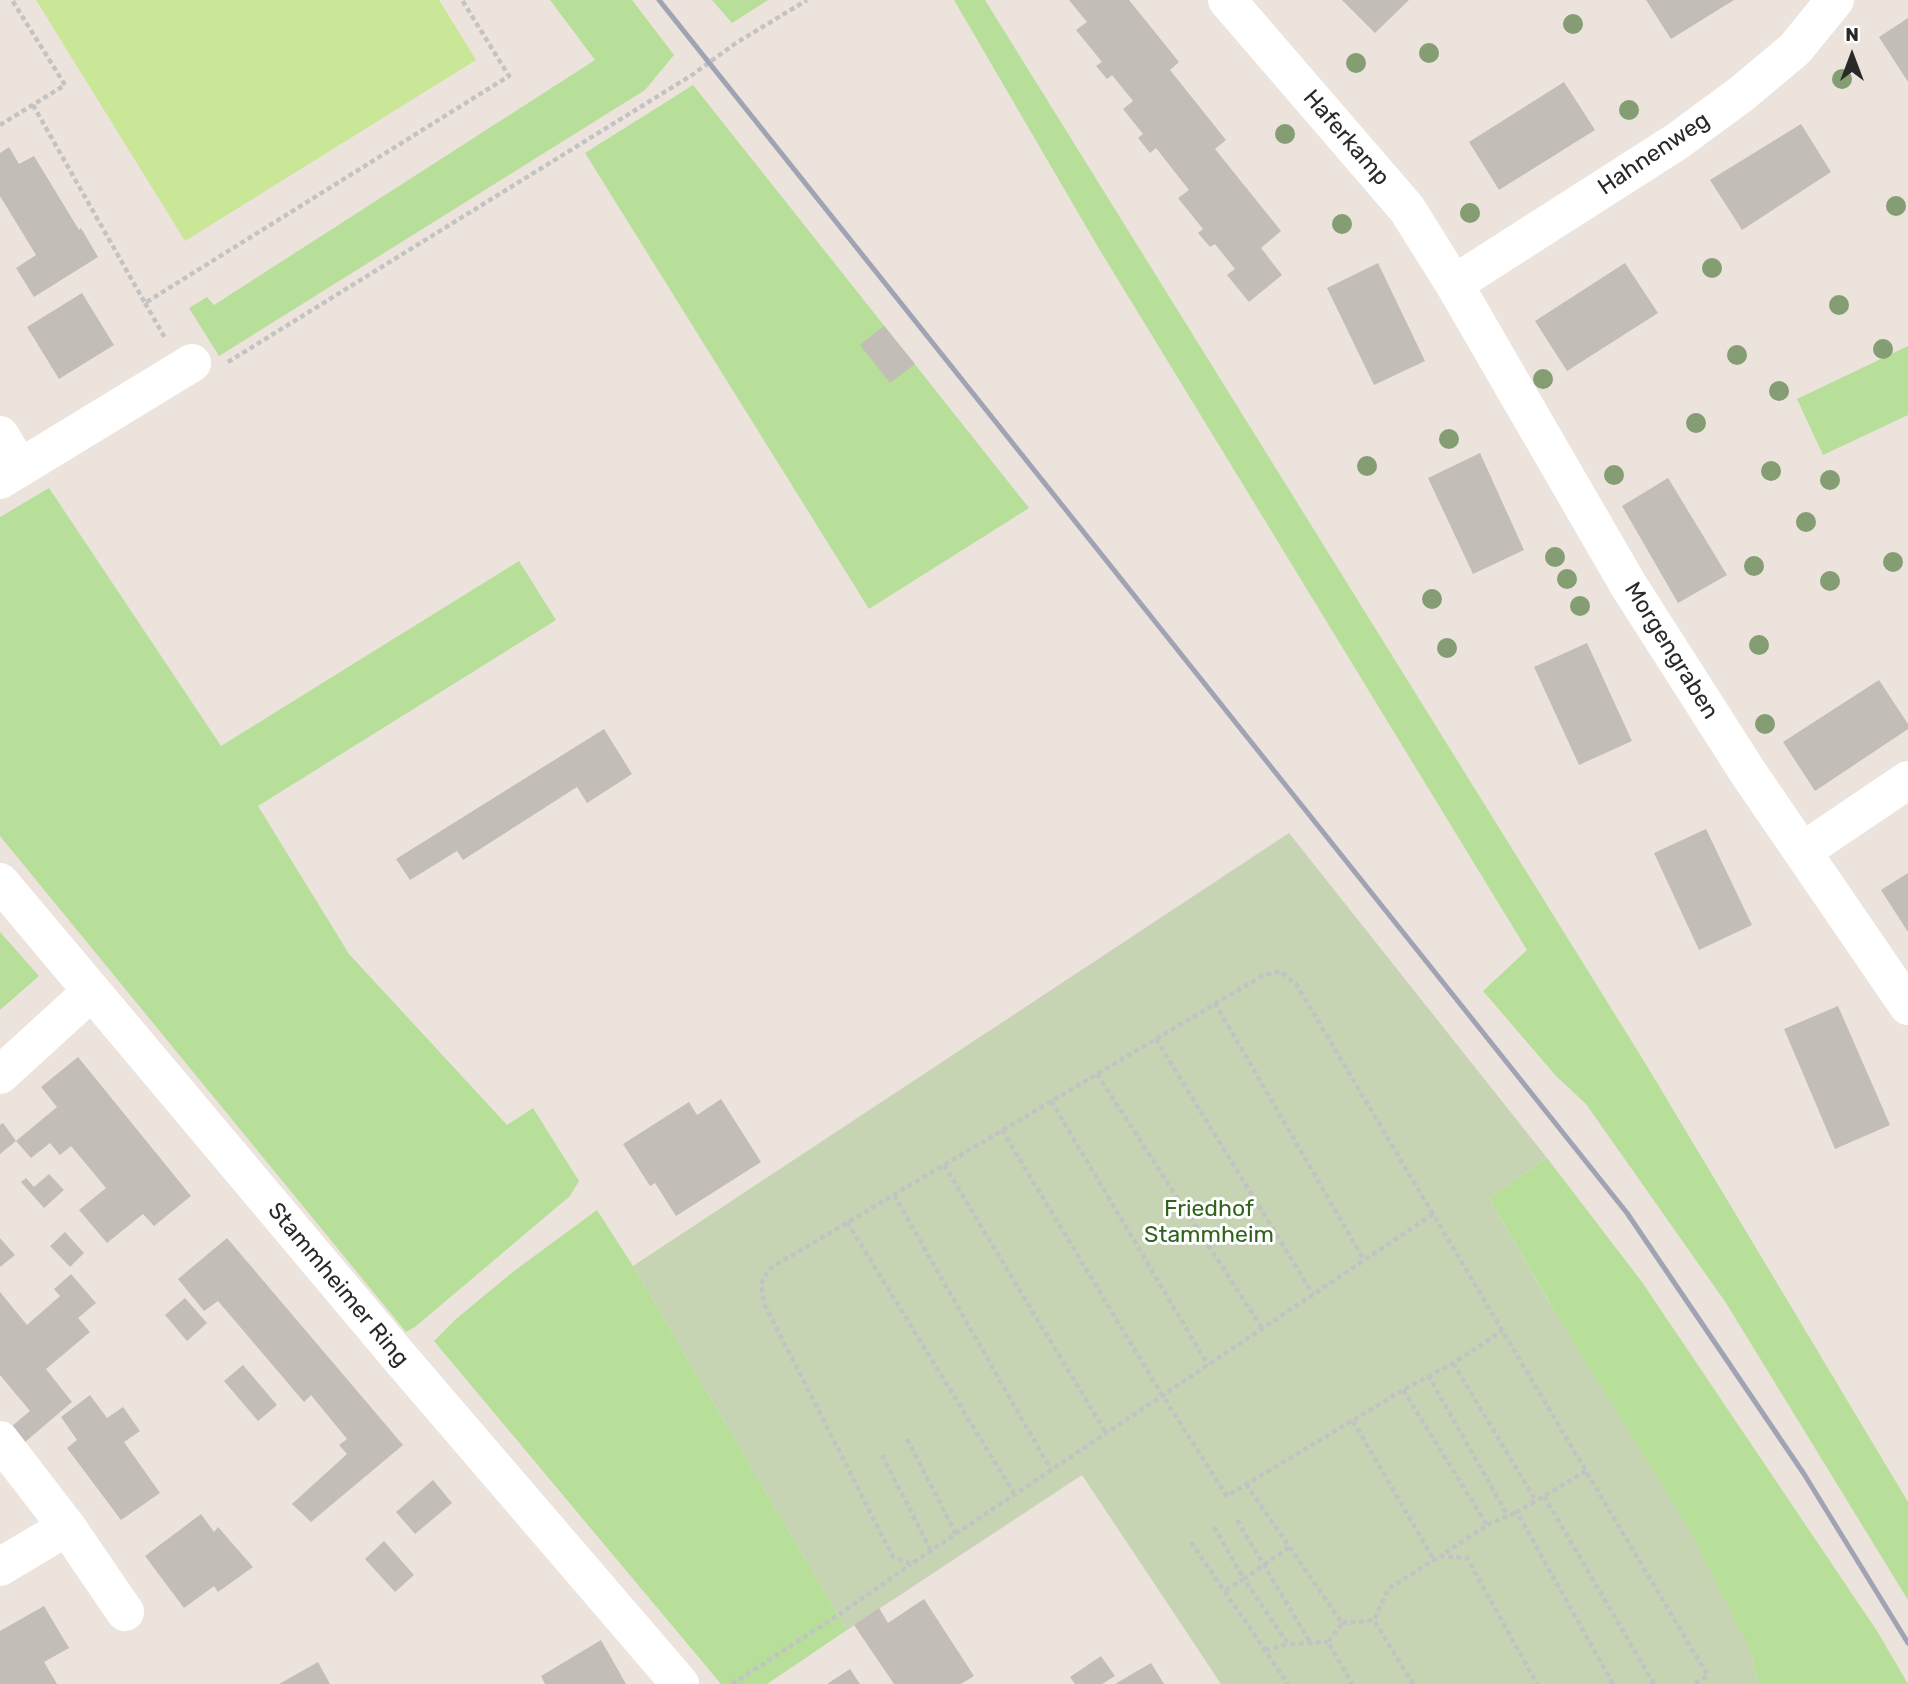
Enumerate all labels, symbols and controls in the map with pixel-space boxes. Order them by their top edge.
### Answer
north arrow [1817,21,1887,91]
text: N [1845,23,1859,46]
street label: Haferkamp [1297,85,1395,191]
street label: Hahnenweg [1593,107,1715,201]
street label: Morgengraben [1618,578,1724,724]
park label: Friedhof Stammheim [1144,1195,1274,1249]
street label: Stammheimer Ring [261,1197,415,1373]

